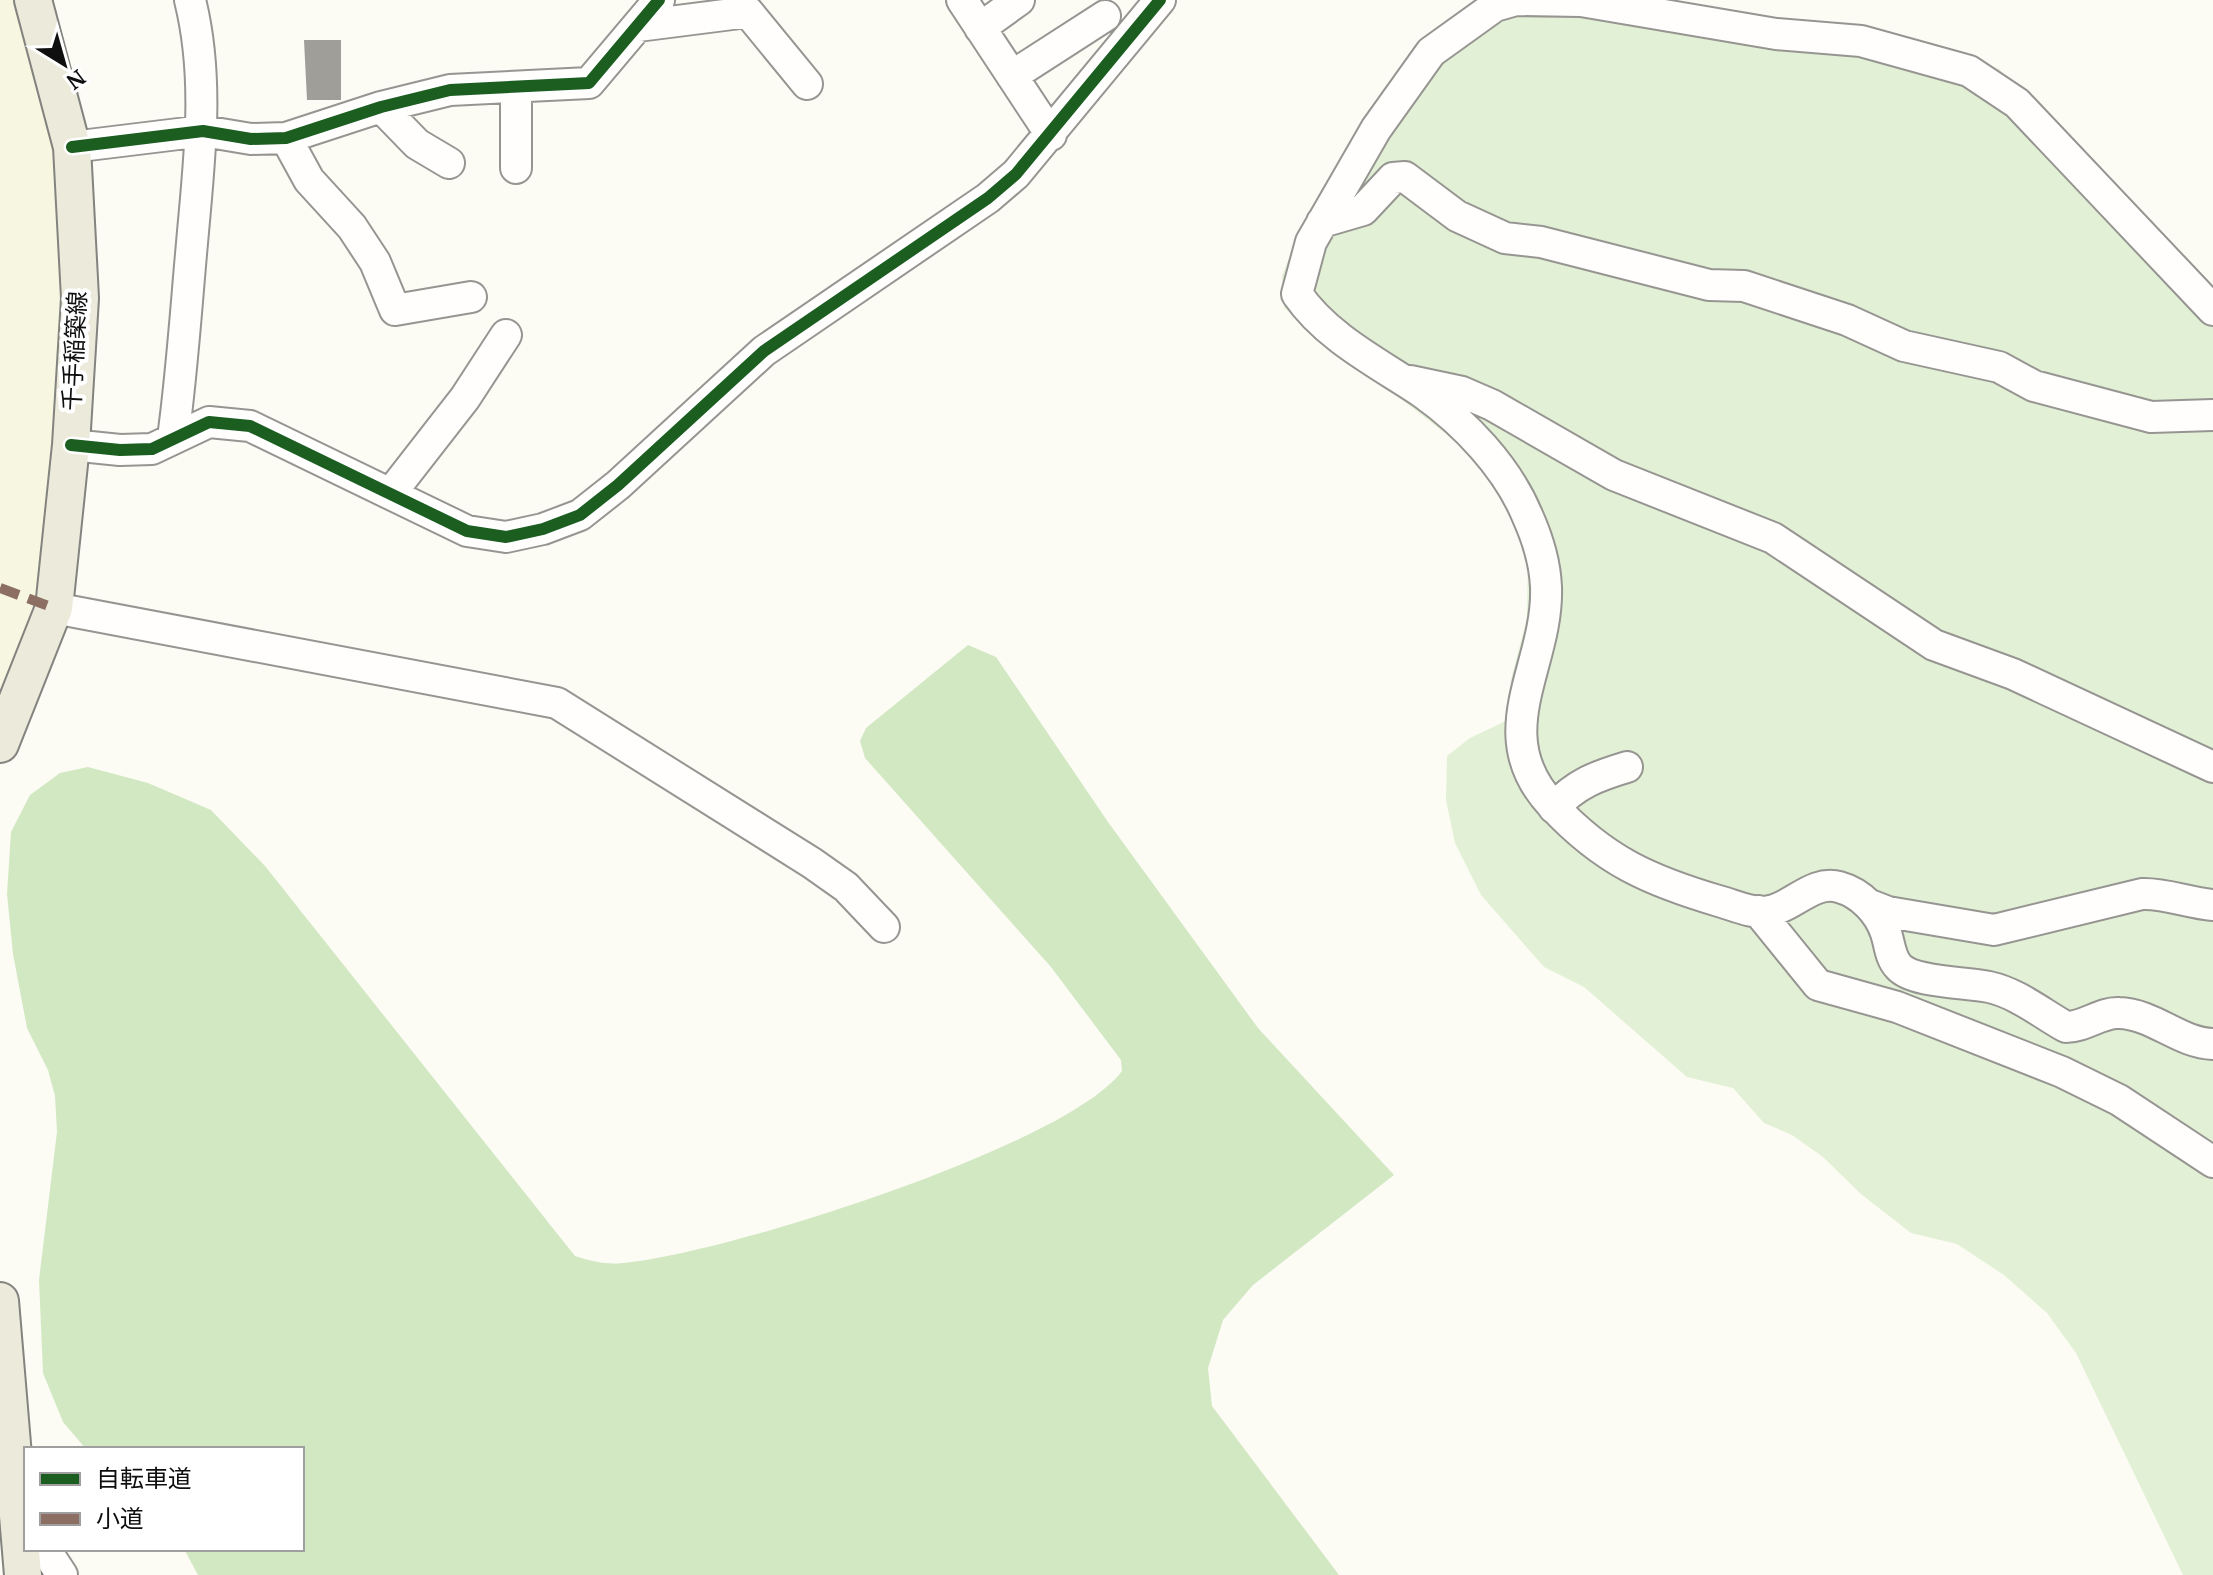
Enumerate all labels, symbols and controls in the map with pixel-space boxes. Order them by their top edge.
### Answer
north arrow [24,24,104,104]
text: N [61,64,92,97]
street label: 千手稲築線 [55,290,93,412]
legend [24,1447,304,1551]
text: 自転車道 [96,1462,192,1494]
text: 小道 [96,1502,144,1534]

